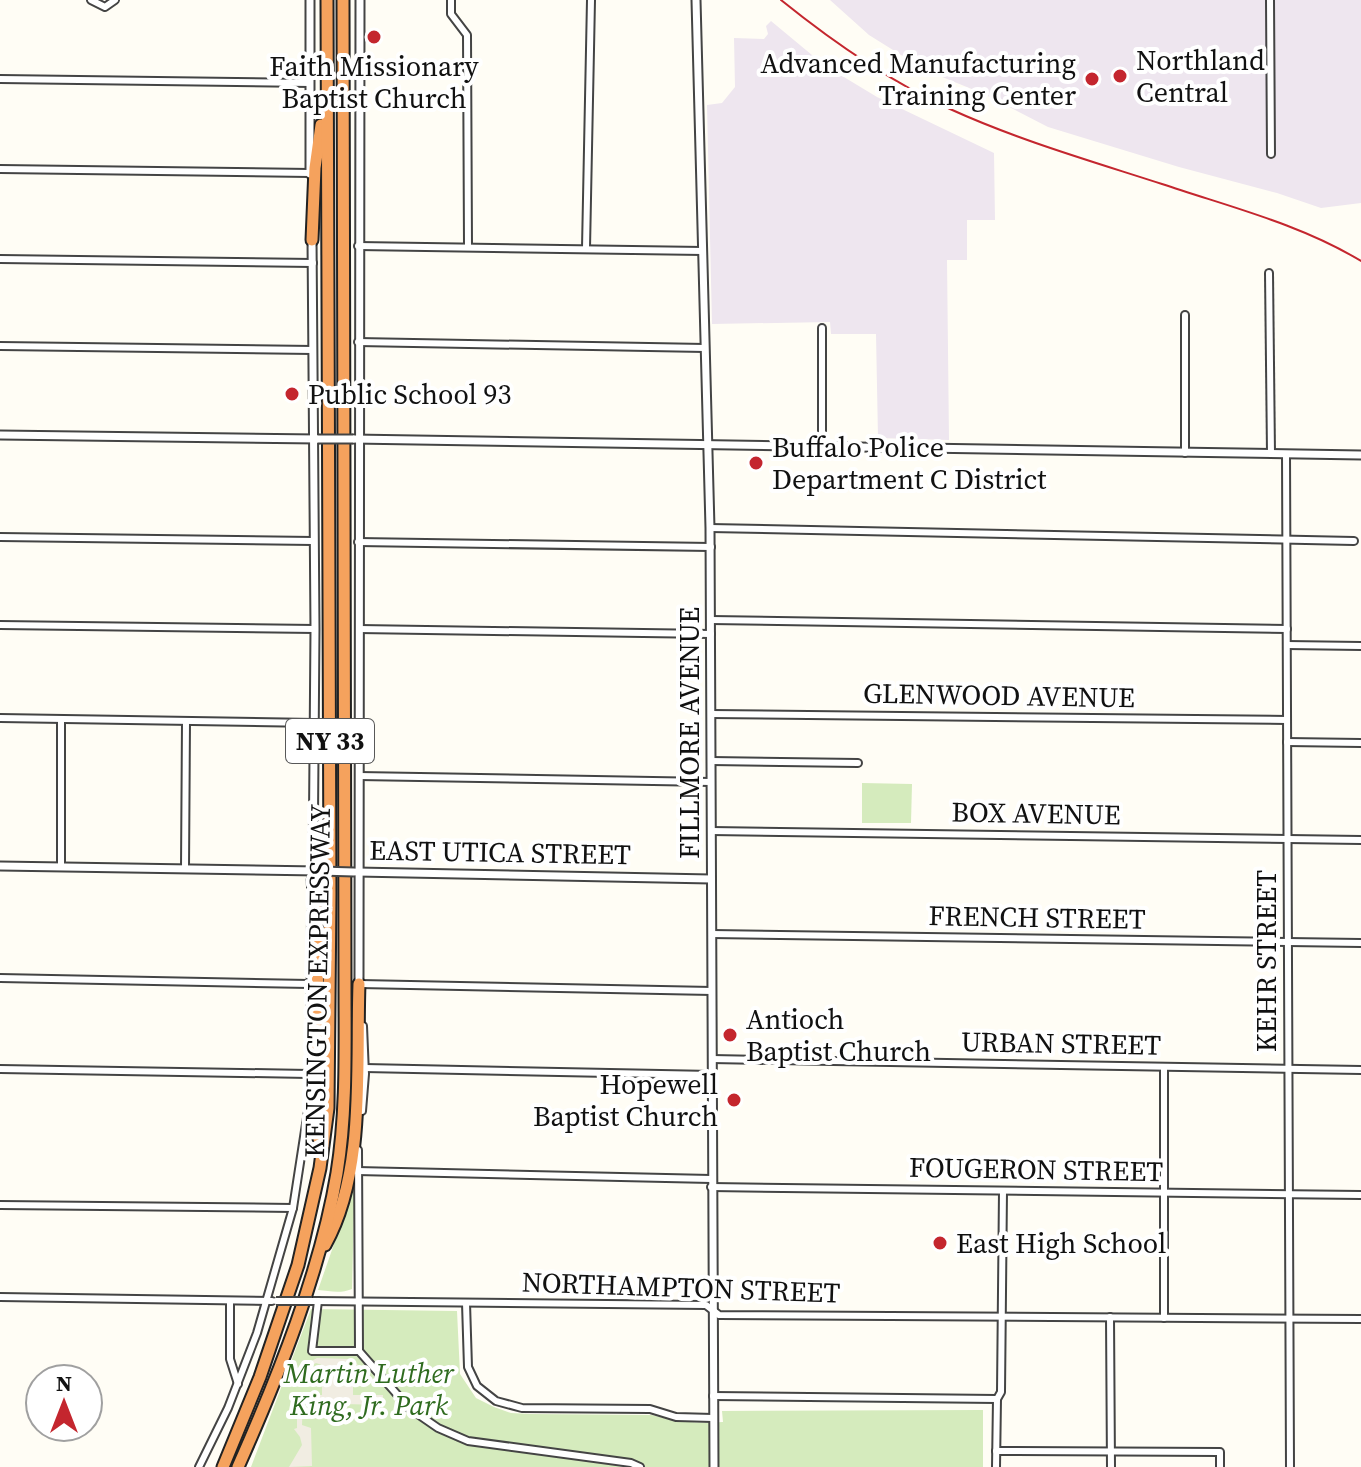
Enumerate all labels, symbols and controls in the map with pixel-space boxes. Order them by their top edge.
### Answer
marker: Faith Missionary Baptist Church [365,28,383,46]
place label: Northland Central [1136,41,1265,111]
place label: Advanced Manufacturing Training Center [760,44,1076,114]
place label: Faith Missionary Baptist Church [269,47,479,117]
marker: Northland Central [1111,67,1129,85]
marker: Advanced Manufacturing Training Center [1083,70,1101,88]
place label: Public School 93 [308,375,511,413]
marker: Public School 93 [283,385,301,403]
place label: Buffalo Police Department C District [772,428,1047,498]
marker: Buffalo Police Department C District [747,454,765,472]
street label: FILLMORE AVENUE [670,607,708,859]
street label: GLENWOOD AVENUE [863,674,1135,716]
road number: NY 33 [286,719,374,763]
street label: BOX AVENUE [951,793,1121,833]
street label: KENSINGTON EXPRESSWAY [295,804,339,1158]
street label: EAST UTICA STREET [369,831,631,873]
street label: KEHR STREET [1247,870,1285,1052]
street label: FRENCH STREET [928,896,1146,938]
place label: Antioch Baptist Church [746,1000,931,1070]
street label: URBAN STREET [961,1022,1161,1064]
marker: Antioch Baptist Church [721,1026,739,1044]
place label: Hopewell Baptist Church [533,1065,718,1135]
marker: Hopewell Baptist Church [725,1091,743,1109]
street label: FOUGERON STREET [909,1148,1164,1190]
place label: East High School [956,1224,1166,1262]
marker: East High School [931,1234,949,1252]
street label: NORTHAMPTON STREET [521,1262,841,1312]
park label: Martin Luther King, Jr. Park [283,1354,455,1424]
north arrow [24,1363,104,1443]
text: N [56,1368,72,1398]

